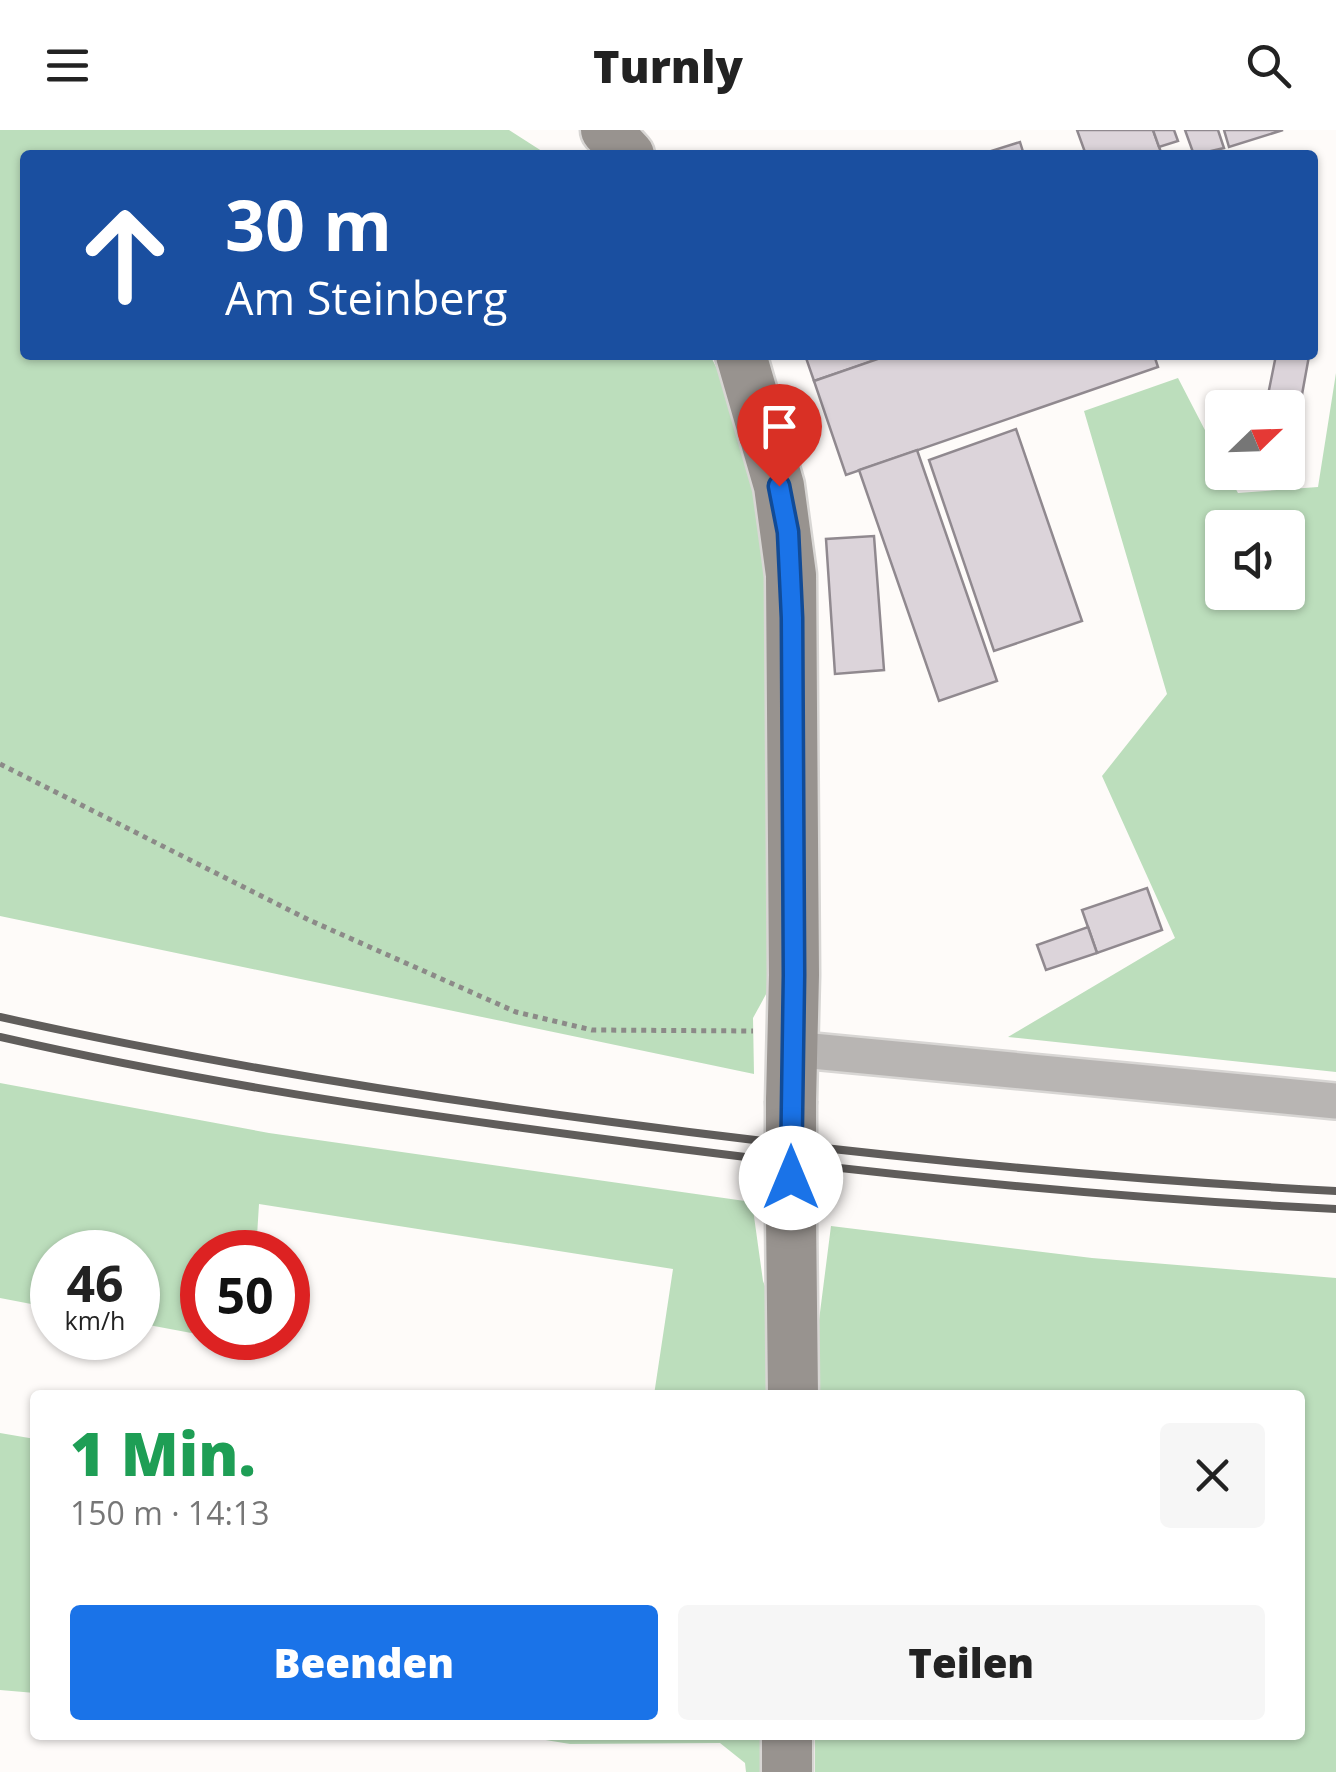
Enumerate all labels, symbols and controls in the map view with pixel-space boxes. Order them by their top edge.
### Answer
text: Turnly [593,35,743,96]
icon: menu [40,38,95,93]
icon: search [1241,38,1296,93]
text: 30 m [225,176,392,272]
icon: ahead [60,190,190,320]
text: Am Steinberg [225,267,507,328]
pin [737,384,822,487]
north arrow [1205,390,1305,490]
map controls [1205,390,1305,610]
icon: arrive [752,399,807,454]
button: sound [1205,510,1305,610]
position arrow [739,1126,843,1230]
speed limit sign: 50 [180,1230,310,1360]
text: 46 [66,1249,124,1317]
text: km/h [65,1303,125,1337]
text: 1 Min. [70,1412,256,1494]
button: close [1160,1423,1265,1528]
text: 150 m · 14:13 [70,1491,269,1534]
button: Beenden [70,1605,658,1720]
button: Teilen [678,1605,1265,1720]

